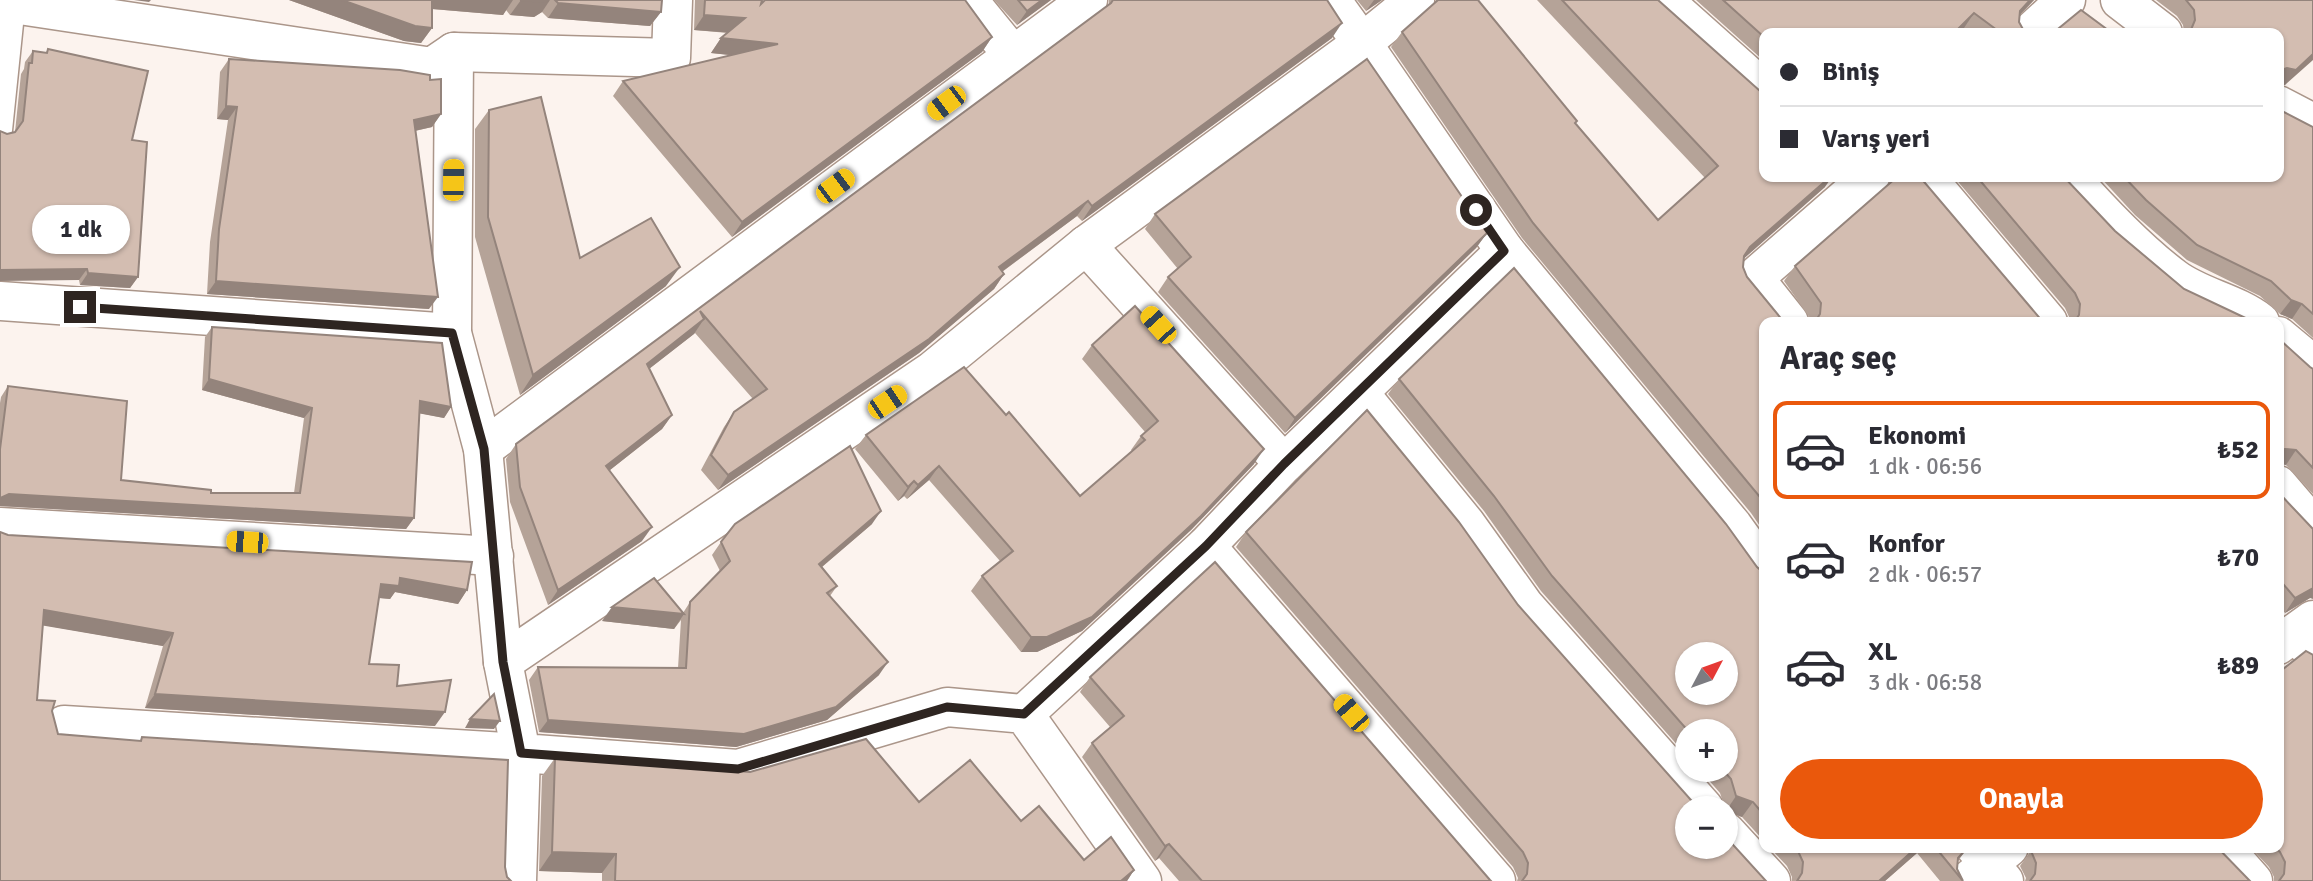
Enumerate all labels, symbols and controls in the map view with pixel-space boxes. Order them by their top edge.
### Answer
text: Biniş [1822,56,1879,88]
car [923,82,970,124]
text: Varış yeri [1822,123,1930,155]
car [443,159,464,201]
car [812,165,859,207]
route start [1460,194,1492,226]
callout: 1 dk [31,205,129,254]
text: 1 dk [60,215,102,244]
route end [64,291,96,323]
car [1137,302,1180,348]
text: Araç seç [1780,339,1897,378]
car [864,382,911,422]
icon: car [1784,419,1847,482]
text: Ekonomi [1868,420,1966,452]
text: ₺52 [2217,434,2259,466]
text: 1 dk · 06:56 [1868,452,1982,481]
icon: car [1784,527,1847,590]
text: Konfor [1868,528,1945,560]
car [226,530,269,554]
text: ₺70 [2217,542,2259,574]
text: 2 dk · 06:57 [1868,560,1982,589]
icon: car [1784,635,1847,698]
text: XL [1868,636,1898,668]
north arrow [1675,642,1738,705]
map controls [1675,642,1738,859]
text: ₺89 [2217,650,2259,682]
text: 3 dk · 06:58 [1868,668,1982,697]
car [1330,690,1373,736]
button: + [1675,719,1738,782]
button: Onayla [1780,759,2263,839]
button: − [1675,796,1738,859]

